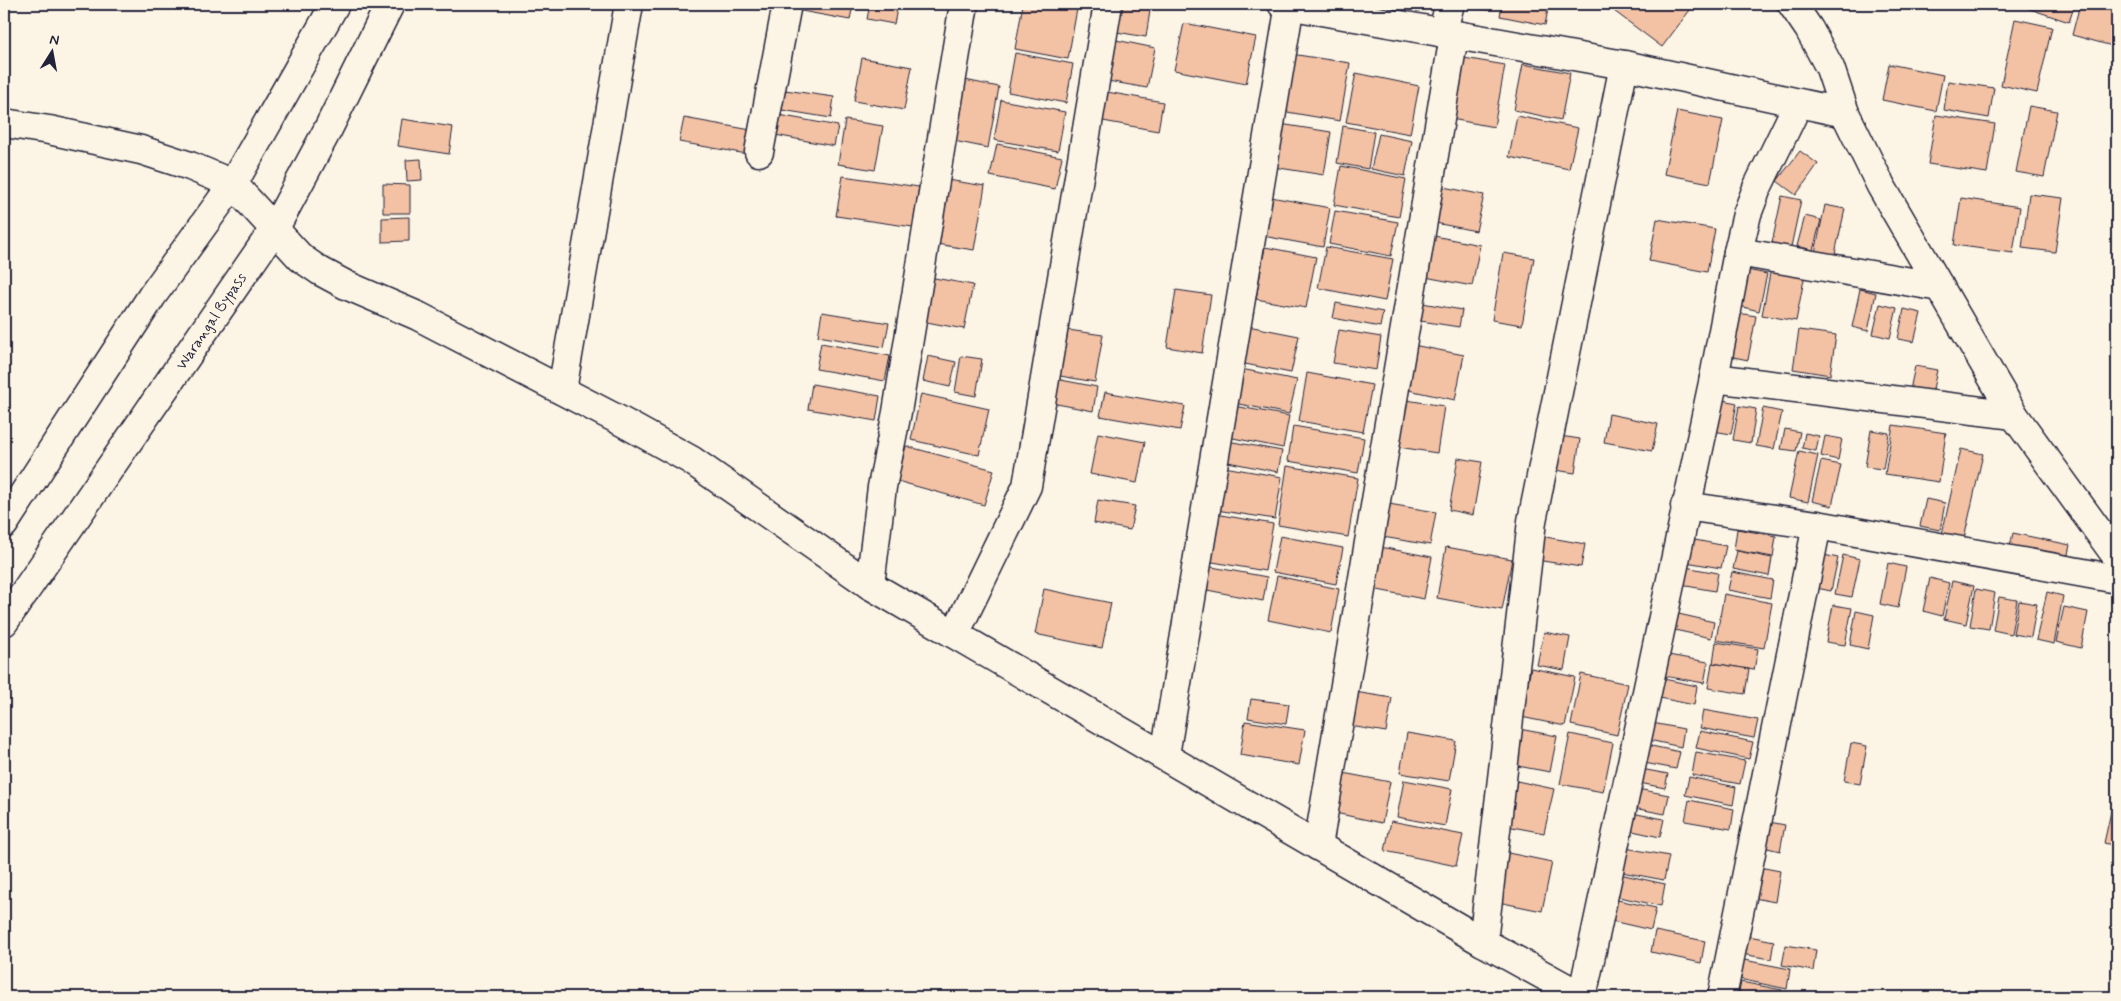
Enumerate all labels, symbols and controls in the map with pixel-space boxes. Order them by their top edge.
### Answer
north arrow [28,28,78,78]
text: N [48,30,61,50]
street label: Warangal Bypass [172,269,252,374]

